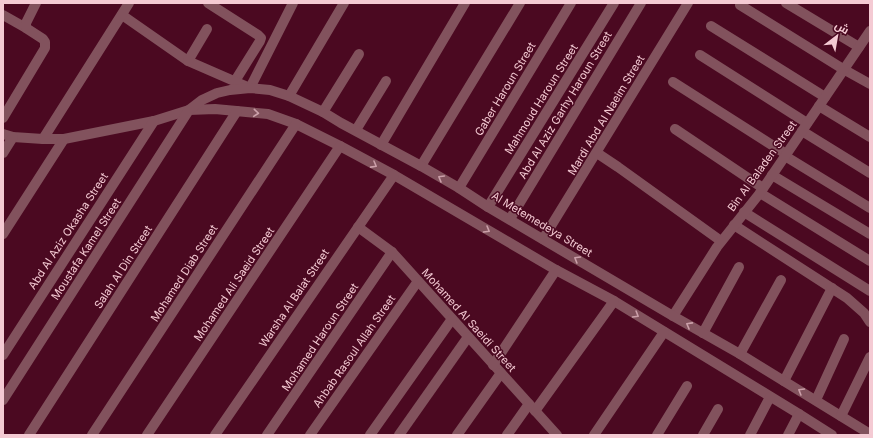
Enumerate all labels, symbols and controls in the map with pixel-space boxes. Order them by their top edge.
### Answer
north arrow [817,16,857,56]
text: ش [832,18,852,37]
street label: Abd Al Aziz Garhy Haroun Street [515,28,615,181]
street label: Gaber Haroun Street [471,39,539,138]
street label: Mahmoud Haroun Street [501,41,581,157]
street label: Mardi Abd Al Naeim Street [565,52,648,177]
one-way arrow [253,108,259,117]
street label: Bin Al Baladen Street [724,118,800,214]
one-way arrow [370,160,378,167]
street label: Abd Al Aziz Okasha Street [25,170,111,292]
one-way arrow [438,176,446,183]
street label: Al Metemedeya Street [489,188,595,260]
street label: Moustafa Kamel Street [48,195,124,302]
street label: Salah Al Din Street [91,222,155,311]
street label: Mohamed Diab Street [147,222,221,324]
street label: Mohamed Ali Saeid Street [191,224,278,344]
one-way arrow [483,225,490,232]
street label: Warsha Al Balat Street [256,246,332,350]
one-way arrow [574,256,581,264]
street label: Mohamed Al Saeidi Street [419,265,519,375]
street label: Mohamed Haroun Street [279,280,362,394]
street label: Ahbab Rasoul Allah Street [310,292,399,410]
one-way arrow [632,310,639,318]
one-way arrow [686,322,693,330]
one-way arrow [798,389,805,396]

